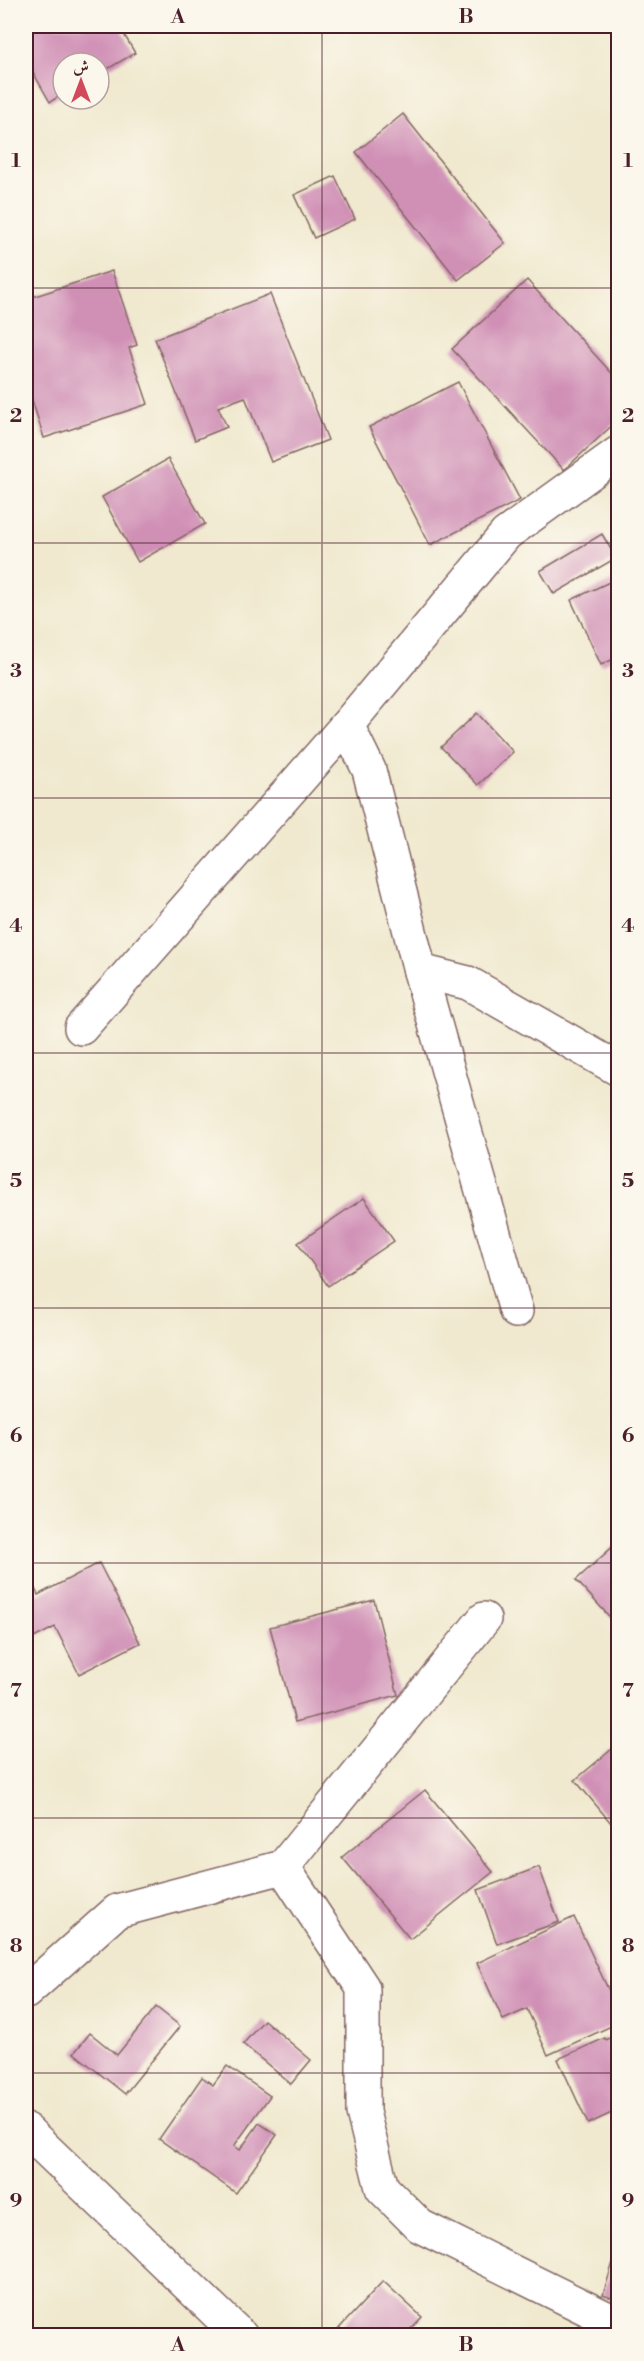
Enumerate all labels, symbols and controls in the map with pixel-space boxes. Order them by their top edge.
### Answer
text: A [170,5,186,30]
text: B [458,5,474,30]
north arrow [51,51,111,111]
text: ش [73,57,89,77]
text: 1 [11,149,21,174]
text: 1 [623,149,633,174]
text: 2 [10,404,22,429]
text: 2 [622,404,634,429]
text: 3 [10,659,22,684]
text: 3 [622,659,634,684]
text: 4 [9,914,23,939]
text: 4 [621,914,635,939]
text: 5 [10,1169,22,1194]
text: 5 [622,1169,634,1194]
text: 6 [10,1424,23,1449]
text: 6 [622,1424,635,1449]
text: 7 [10,1679,22,1704]
text: 7 [622,1679,634,1704]
text: 8 [10,1934,23,1959]
text: 8 [622,1934,635,1959]
text: 9 [10,2189,22,2214]
text: 9 [622,2189,634,2214]
text: A [170,2333,186,2358]
text: B [458,2333,474,2358]

